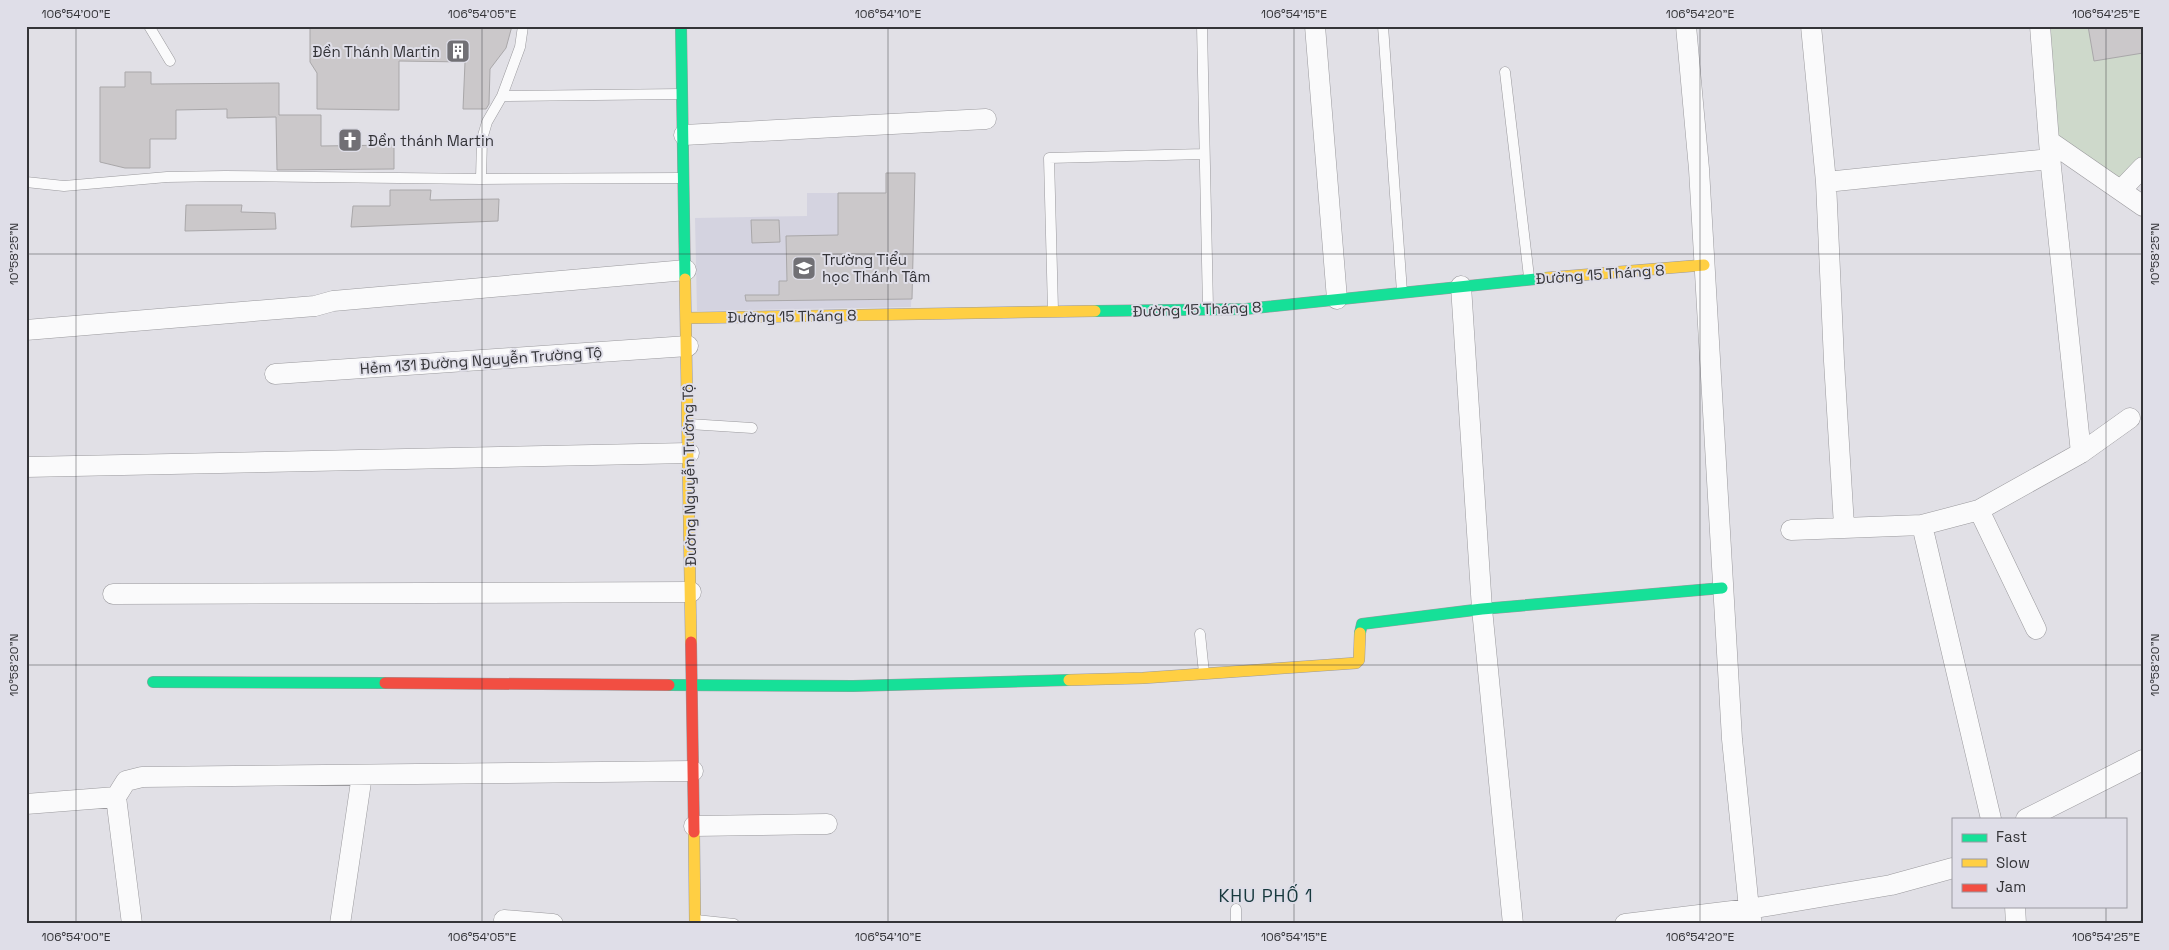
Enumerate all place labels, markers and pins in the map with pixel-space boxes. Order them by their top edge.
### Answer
building icon: Đền Thánh Martin [445,38,471,64]
place label: Đền Thánh Martin [313,42,440,61]
church icon: Đền thánh Martin [337,127,363,153]
place label: Đền thánh Martin [368,131,494,150]
place label: Trường Tiểu học Thánh Tâm [822,250,930,286]
school or university icon: Trường Tiểu học Thánh Tâm [791,255,817,281]

